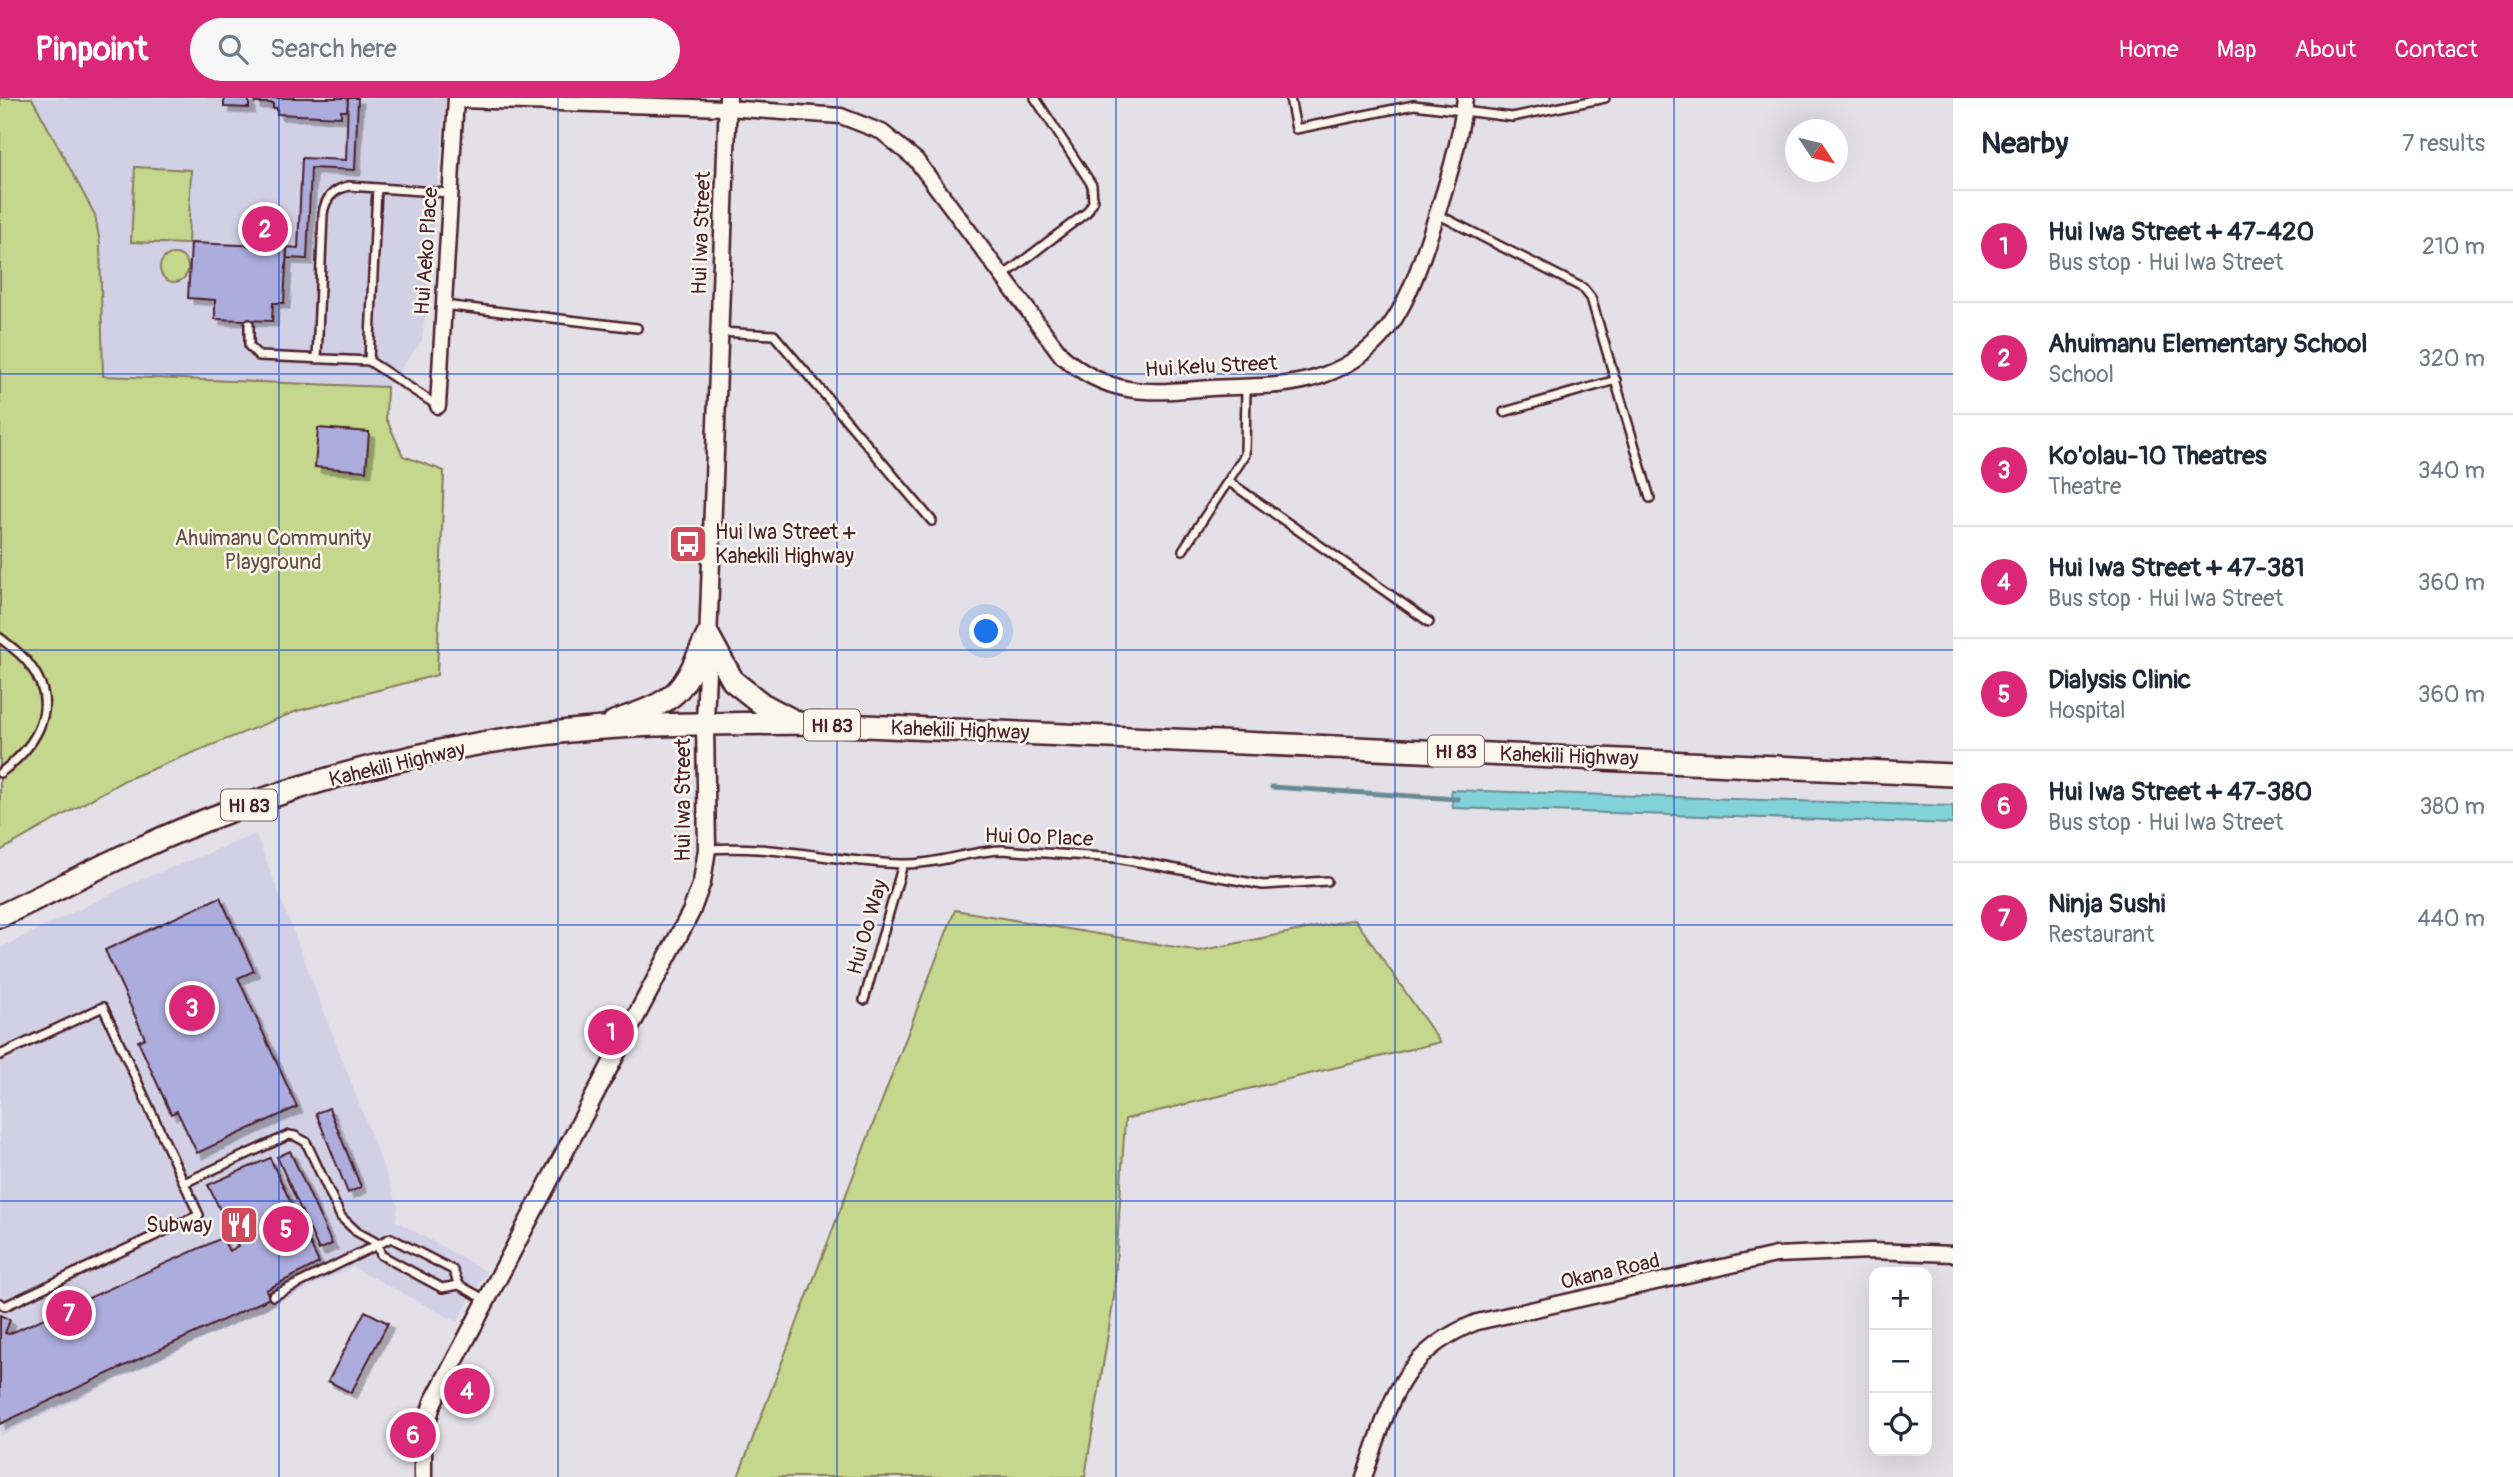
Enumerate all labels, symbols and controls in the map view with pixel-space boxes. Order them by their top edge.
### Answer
search box [190,18,680,81]
text: Pinpoint [35,29,148,70]
icon: search [214,30,252,68]
text: Search here [270,33,397,65]
text: Home [2118,35,2179,64]
text: Map [2217,35,2257,64]
text: About [2295,35,2357,64]
text: Contact [2395,35,2478,64]
north arrow [1785,119,1848,182]
text: Nearby [1981,125,2068,162]
text: 7 results [2402,129,2485,158]
street label: Hui Iwa Street [686,170,717,295]
street label: Hui Aeko Place [409,186,444,316]
pin: 2 [242,203,288,255]
text: Hui Iwa Street + 47-420 [2048,216,2314,248]
text: 1 [2000,232,2009,261]
text: 210 m [2422,232,2485,261]
text: Bus stop · Hui Iwa Street [2048,248,2284,277]
text: Ahuimanu Elementary School [2048,328,2367,360]
text: 2 [1998,344,2010,373]
text: 320 m [2418,344,2485,373]
street label: Hui Kelu Street [1144,350,1278,383]
text: School [2048,360,2114,389]
text: Ko'olau-10 Theatres [2048,440,2267,472]
text: 3 [1998,456,2010,485]
text: 340 m [2418,456,2485,485]
text: Theatre [2048,472,2121,501]
place label: Hui Iwa Street + Kahekili Highway [715,519,856,570]
bus stop icon: Hui Iwa Street + Kahekili Highway [667,523,709,565]
park label: Ahuimanu Community Playground [175,525,371,576]
text: Hui Iwa Street + 47-381 [2048,552,2305,584]
text: 4 [1997,568,2011,597]
text: 360 m [2418,568,2485,597]
text: Bus stop · Hui Iwa Street [2048,584,2284,613]
your location [969,614,1003,648]
text: Dialysis Clinic [2048,664,2191,696]
text: 5 [1998,680,2010,709]
text: 360 m [2418,680,2485,709]
text: Hospital [2048,696,2126,725]
road number: HI 83 [804,710,860,740]
street label: Kahekili Highway [890,715,1030,746]
street label: Kahekili Highway [326,736,468,793]
road number: HI 83 [1428,736,1484,766]
street label: Hui Iwa Street [670,738,697,862]
street label: Kahekili Highway [1499,741,1639,772]
text: Hui Iwa Street + 47-380 [2048,776,2312,808]
road number: HI 83 [221,790,277,820]
text: 6 [1997,792,2011,821]
text: 380 m [2419,792,2485,821]
text: Bus stop · Hui Iwa Street [2048,808,2284,837]
street label: Hui Oo Place [984,822,1094,853]
street label: Hui Oo Way [841,876,894,978]
text: Ninja Sushi [2048,888,2165,920]
text: 7 [1998,904,2010,933]
text: 440 m [2417,904,2485,933]
text: Restaurant [2048,920,2154,949]
pin: 3 [169,982,215,1034]
pin: 1 [588,1006,634,1058]
pin: 5 [263,1203,309,1255]
restaurant icon: Subway [218,1204,260,1246]
place label: Subway [146,1212,212,1239]
street label: Okana Road [1558,1247,1662,1296]
map controls [1869,1267,1932,1456]
button: + [1869,1267,1932,1330]
pin: 7 [46,1287,92,1339]
button: − [1869,1330,1932,1393]
pin: 4 [444,1365,490,1417]
button: locate [1869,1393,1932,1456]
pin: 6 [390,1409,436,1461]

